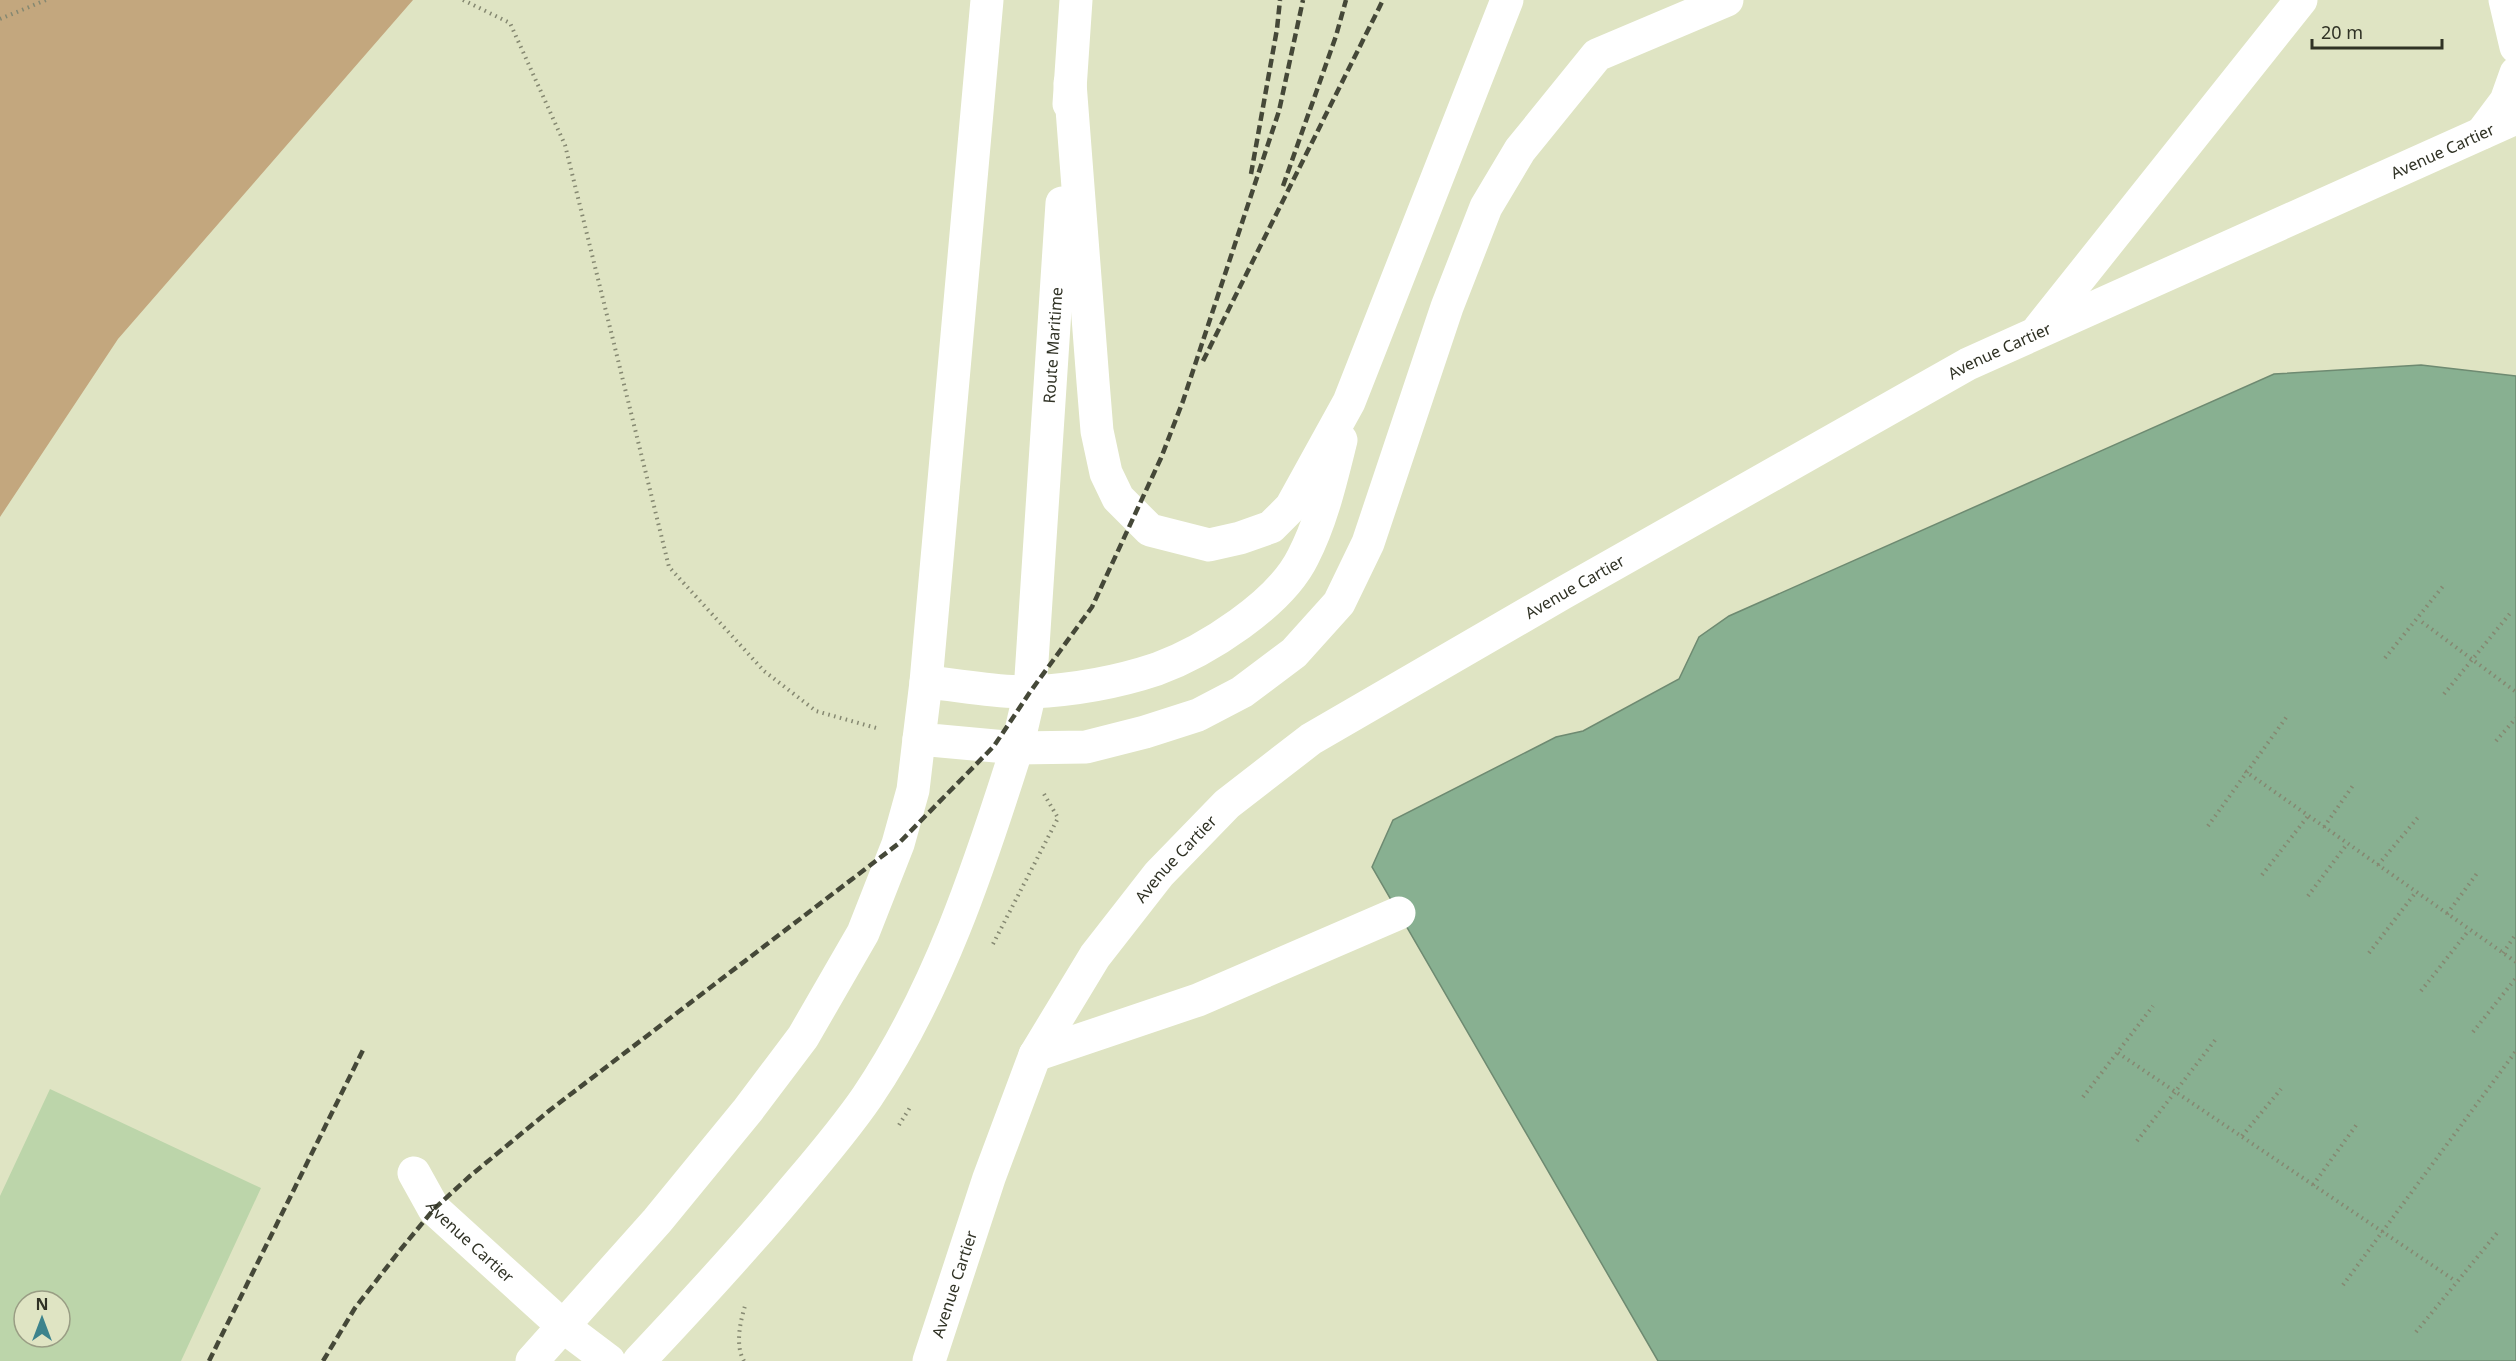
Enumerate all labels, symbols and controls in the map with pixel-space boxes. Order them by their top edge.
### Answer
scale bar [2312,12,2442,50]
text: 20 m [2321,20,2363,44]
street label: Avenue Cartier [2387,118,2498,184]
street label: Route Maritime [1038,286,1067,404]
street label: Avenue Cartier [1944,317,2055,384]
street label: Avenue Cartier [1521,549,1629,624]
street label: Avenue Cartier [1130,810,1222,907]
street label: Avenue Cartier [421,1198,519,1288]
street label: Avenue Cartier [926,1227,982,1341]
north arrow [12,1289,72,1349]
text: N [35,1293,49,1315]

